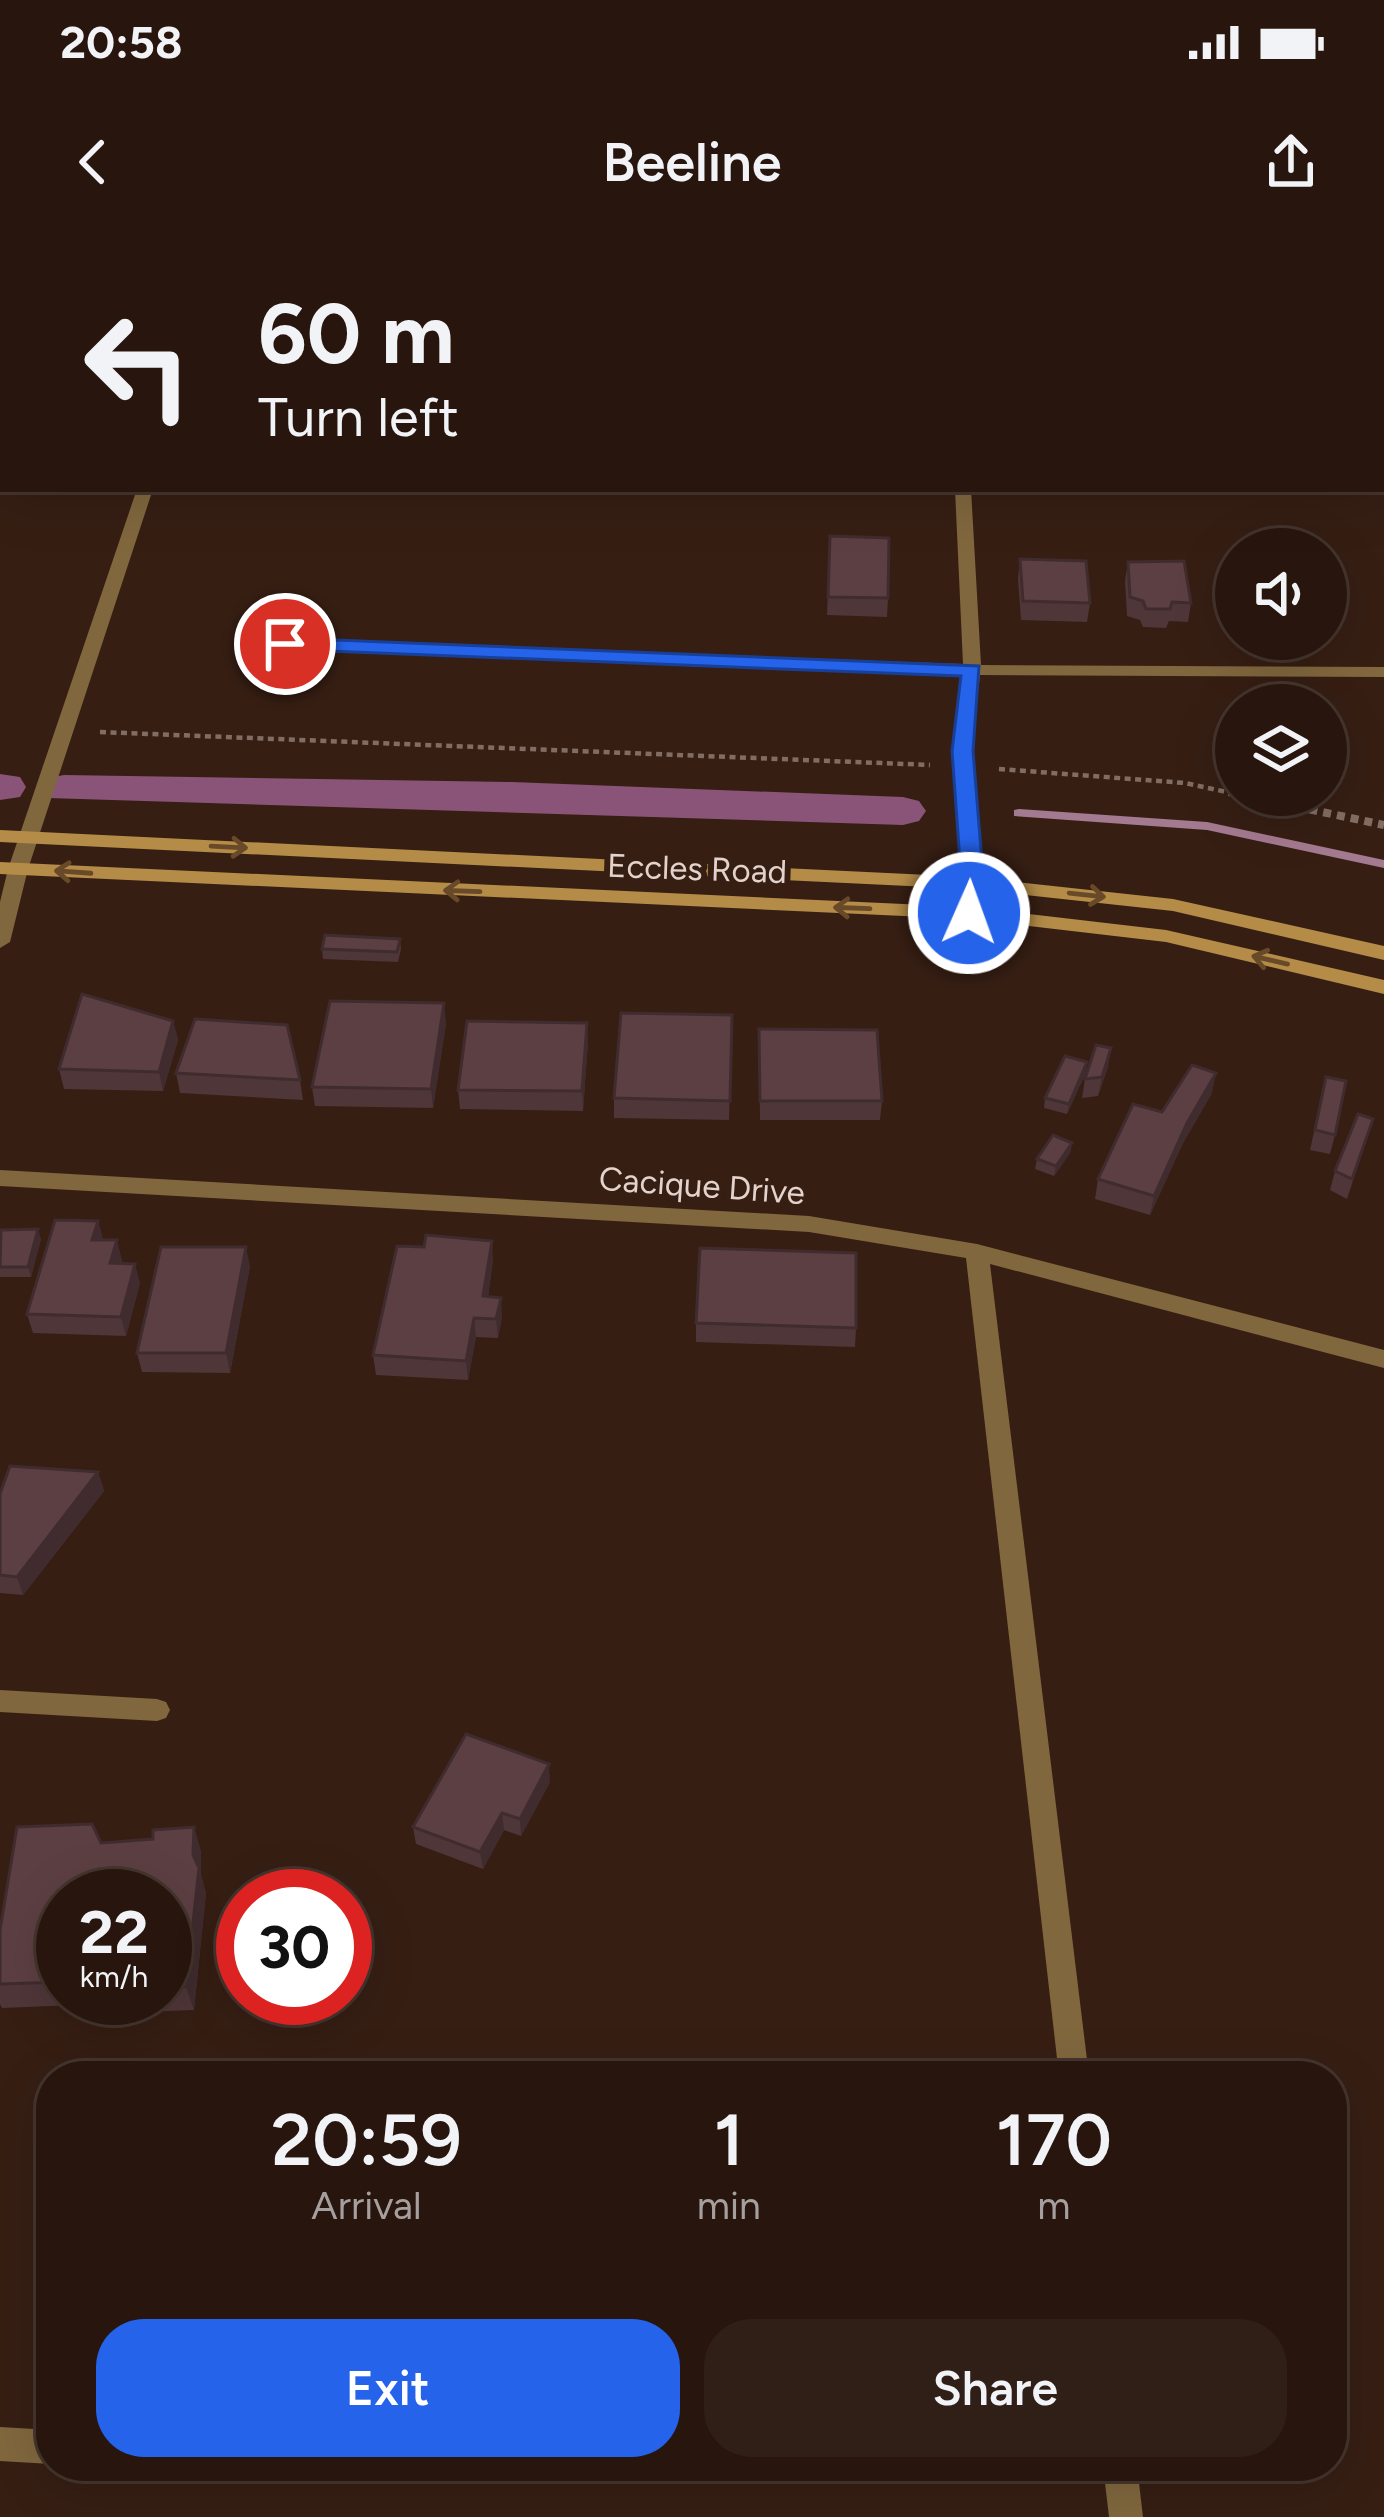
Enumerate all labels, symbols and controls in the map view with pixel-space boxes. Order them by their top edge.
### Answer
text: 20:58 [60,15,182,69]
icon: back [60,129,126,195]
icon: share [1258,129,1324,195]
text: Beeline [602,130,782,195]
text: 60 m [258,283,454,384]
icon: left [60,288,216,444]
text: Turn left [258,385,459,450]
map controls [1215,528,1347,816]
button: sound [1215,528,1347,660]
pin [234,593,336,695]
icon: arrive [252,611,318,677]
button: layers [1215,684,1347,816]
one-way arrow [209,836,248,859]
street label: Eccles Road [606,846,788,891]
position arrow [906,850,1032,976]
one-way arrow [54,860,93,883]
one-way arrow [443,879,482,902]
one-way arrow [1067,885,1106,907]
one-way arrow [833,896,872,919]
one-way arrow [1252,948,1290,971]
street label: Cacique Drive [598,1159,806,1212]
speed limit sign: 30 [216,1869,372,2025]
text: 22 [79,1896,149,1968]
text: km/h [80,1958,148,1995]
text: 20:59 [271,2097,462,2183]
text: 1 [714,2097,744,2183]
text: 170 [996,2097,1112,2183]
text: Arrival [311,2182,421,2229]
text: min [697,2182,761,2229]
text: m [1037,2182,1071,2229]
button: Exit [96,2319,680,2457]
button: Share [704,2319,1287,2457]

